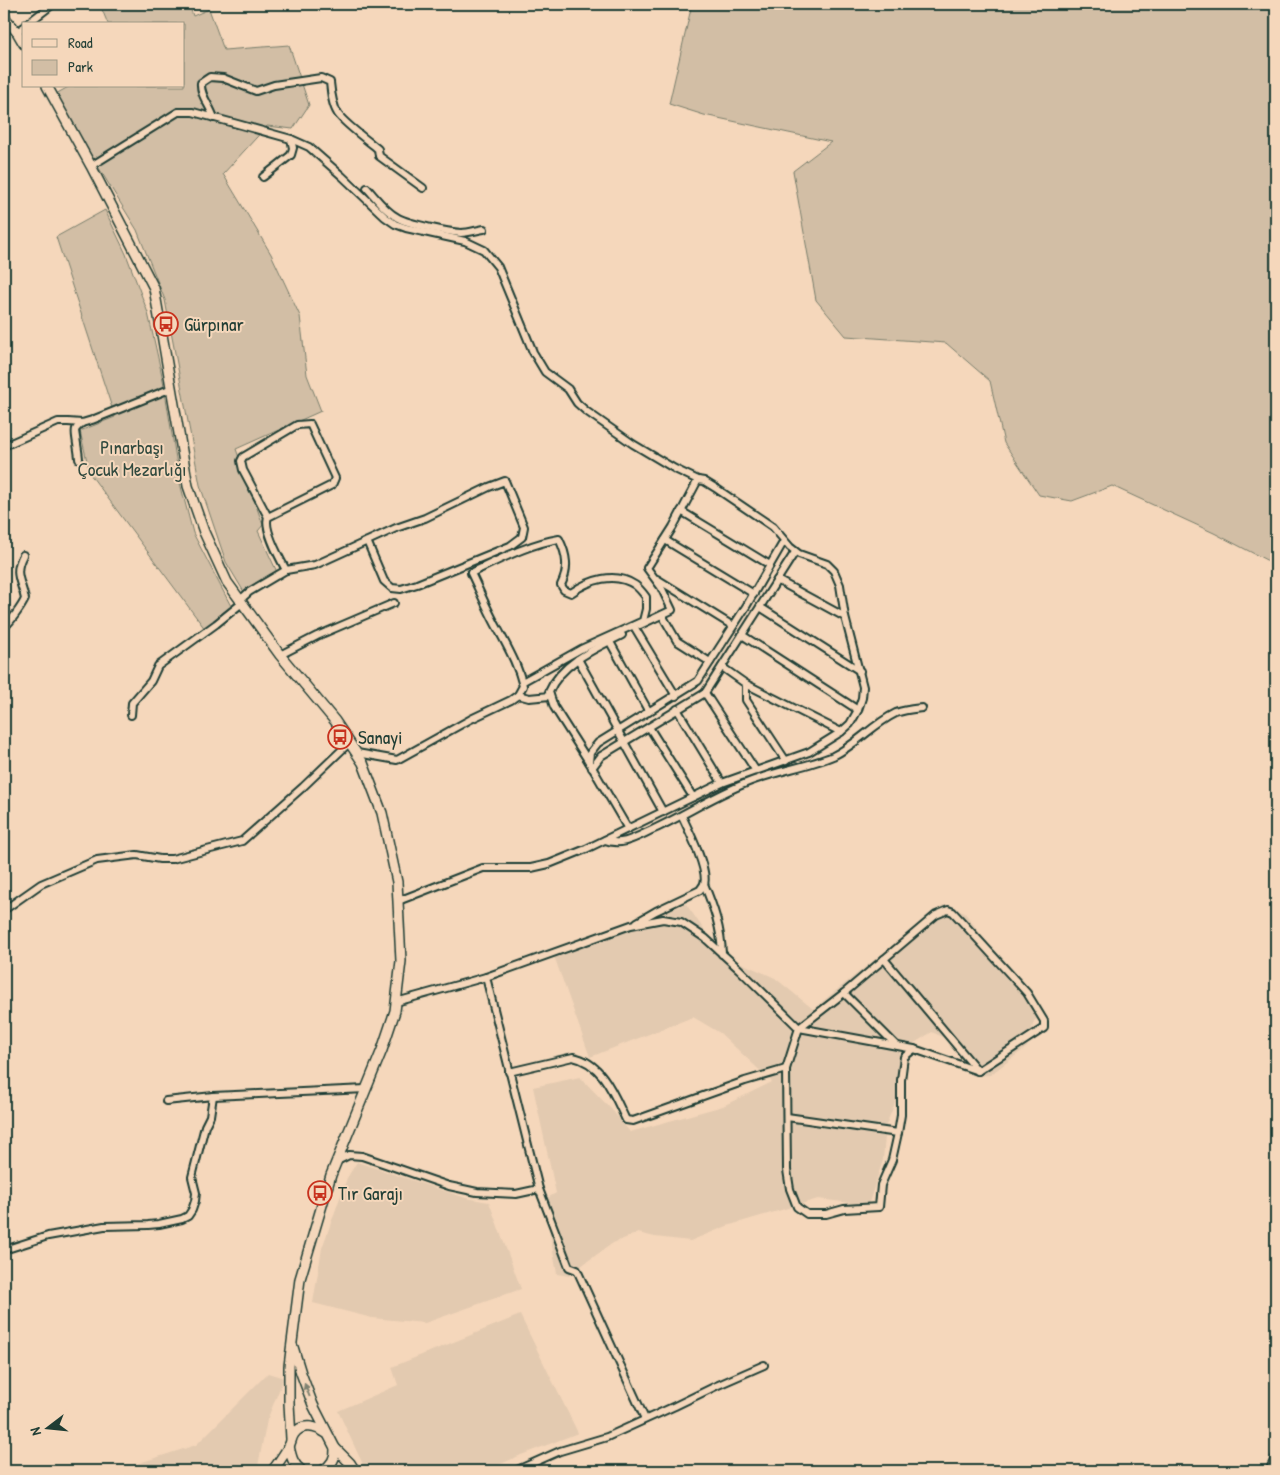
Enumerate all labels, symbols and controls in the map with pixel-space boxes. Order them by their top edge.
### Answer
legend [22,22,185,88]
text: Road [68,32,93,53]
text: Park [68,56,93,77]
bus stop icon: Gürpınar [153,311,179,337]
place label: Gürpınar [184,311,244,337]
park label: Pınarbaşı Çocuk Mezarlığı [77,434,187,482]
bus stop icon: Sanayi [327,724,353,750]
place label: Sanayi [358,724,403,750]
bus stop icon: Tır Garajı [307,1180,333,1206]
place label: Tır Garajı [338,1180,403,1206]
one-way arrow [303,1382,310,1397]
north arrow [22,1402,72,1452]
text: N [25,1425,45,1438]

